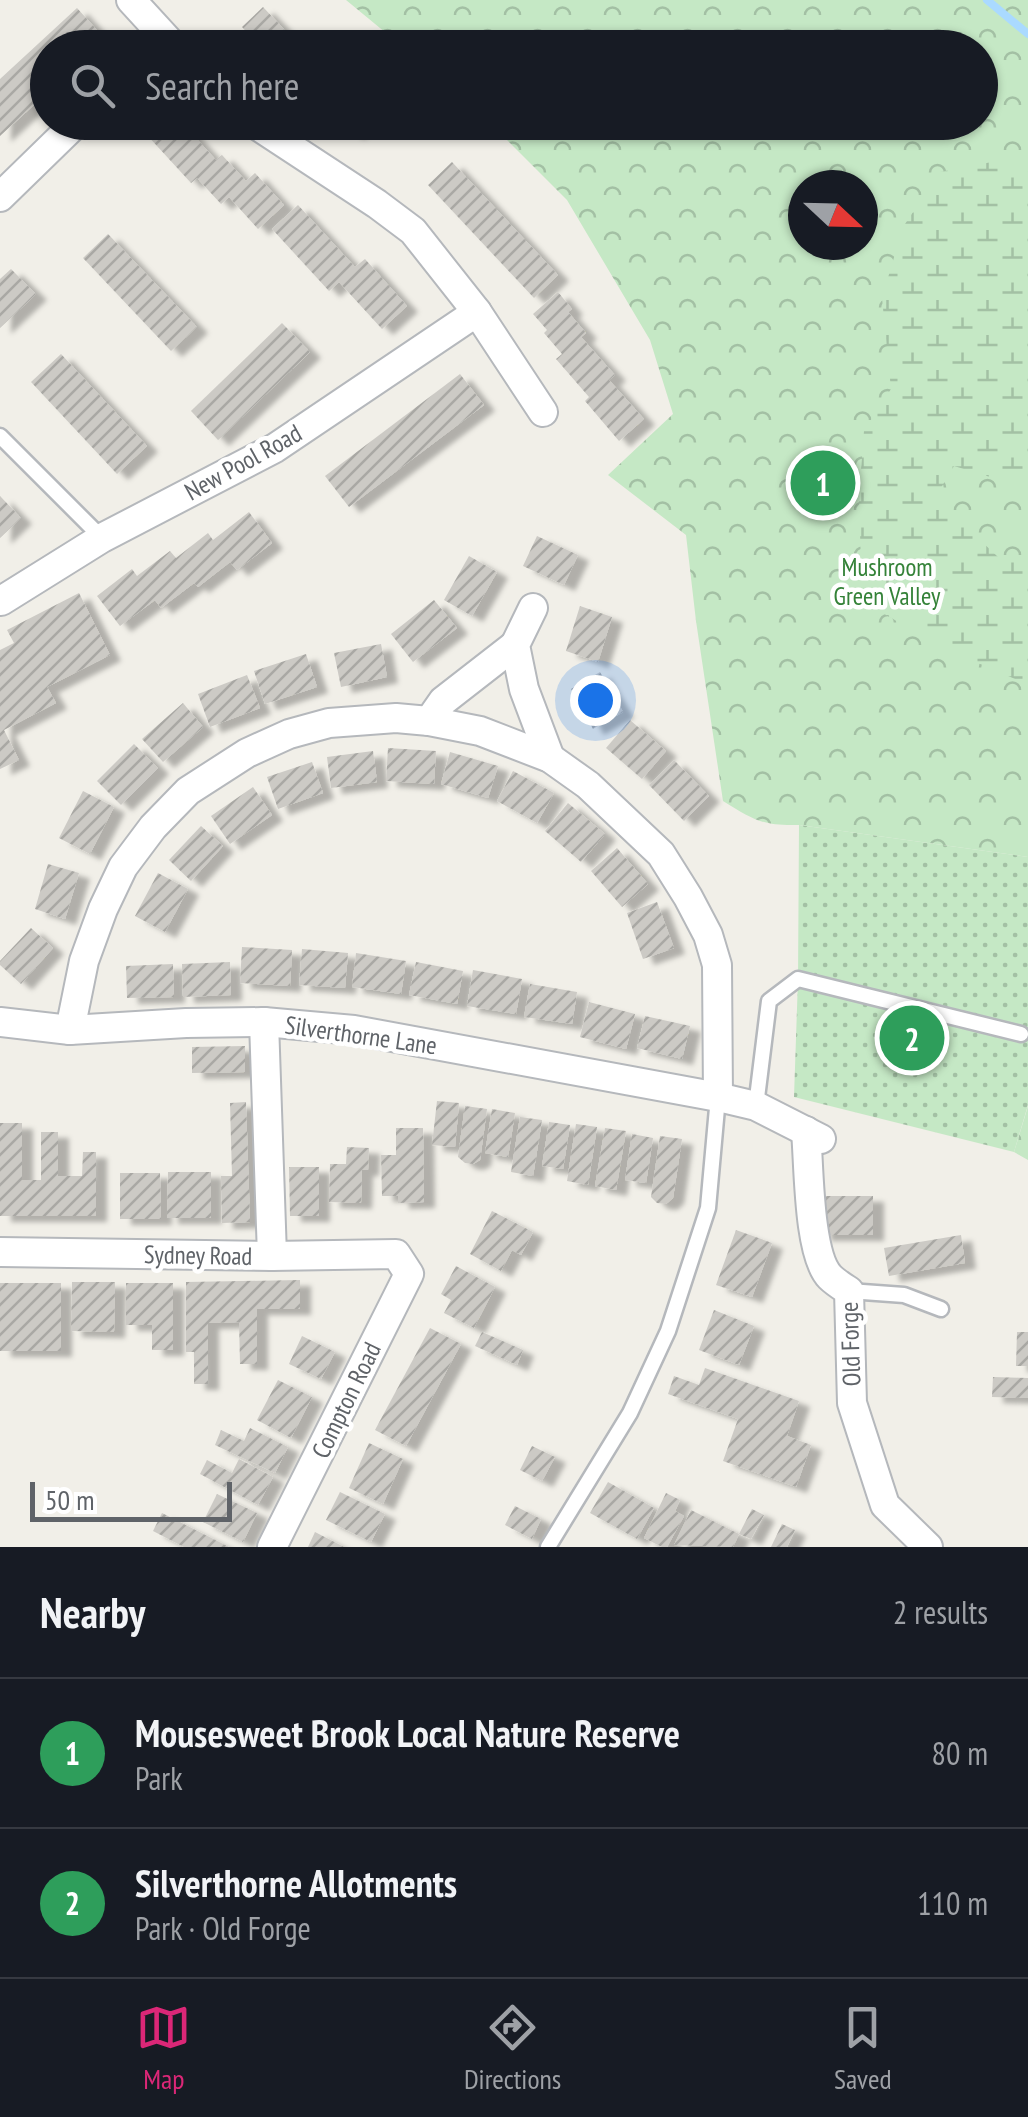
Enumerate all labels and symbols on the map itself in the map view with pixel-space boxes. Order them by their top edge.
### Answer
north arrow [788,170,878,260]
street label: New Pool Road [179,417,307,507]
pin: 1 [790,446,856,520]
park label: Mushroom Green Valley [834,551,941,612]
your location [570,675,621,726]
pin: 2 [880,1000,944,1076]
street label: Silverthorne Lane [283,1009,439,1061]
street label: Sydney Road [144,1238,252,1272]
street label: Old Forge [833,1301,867,1387]
street label: Compton Road [304,1337,388,1463]
scale bar [30,1477,232,1522]

